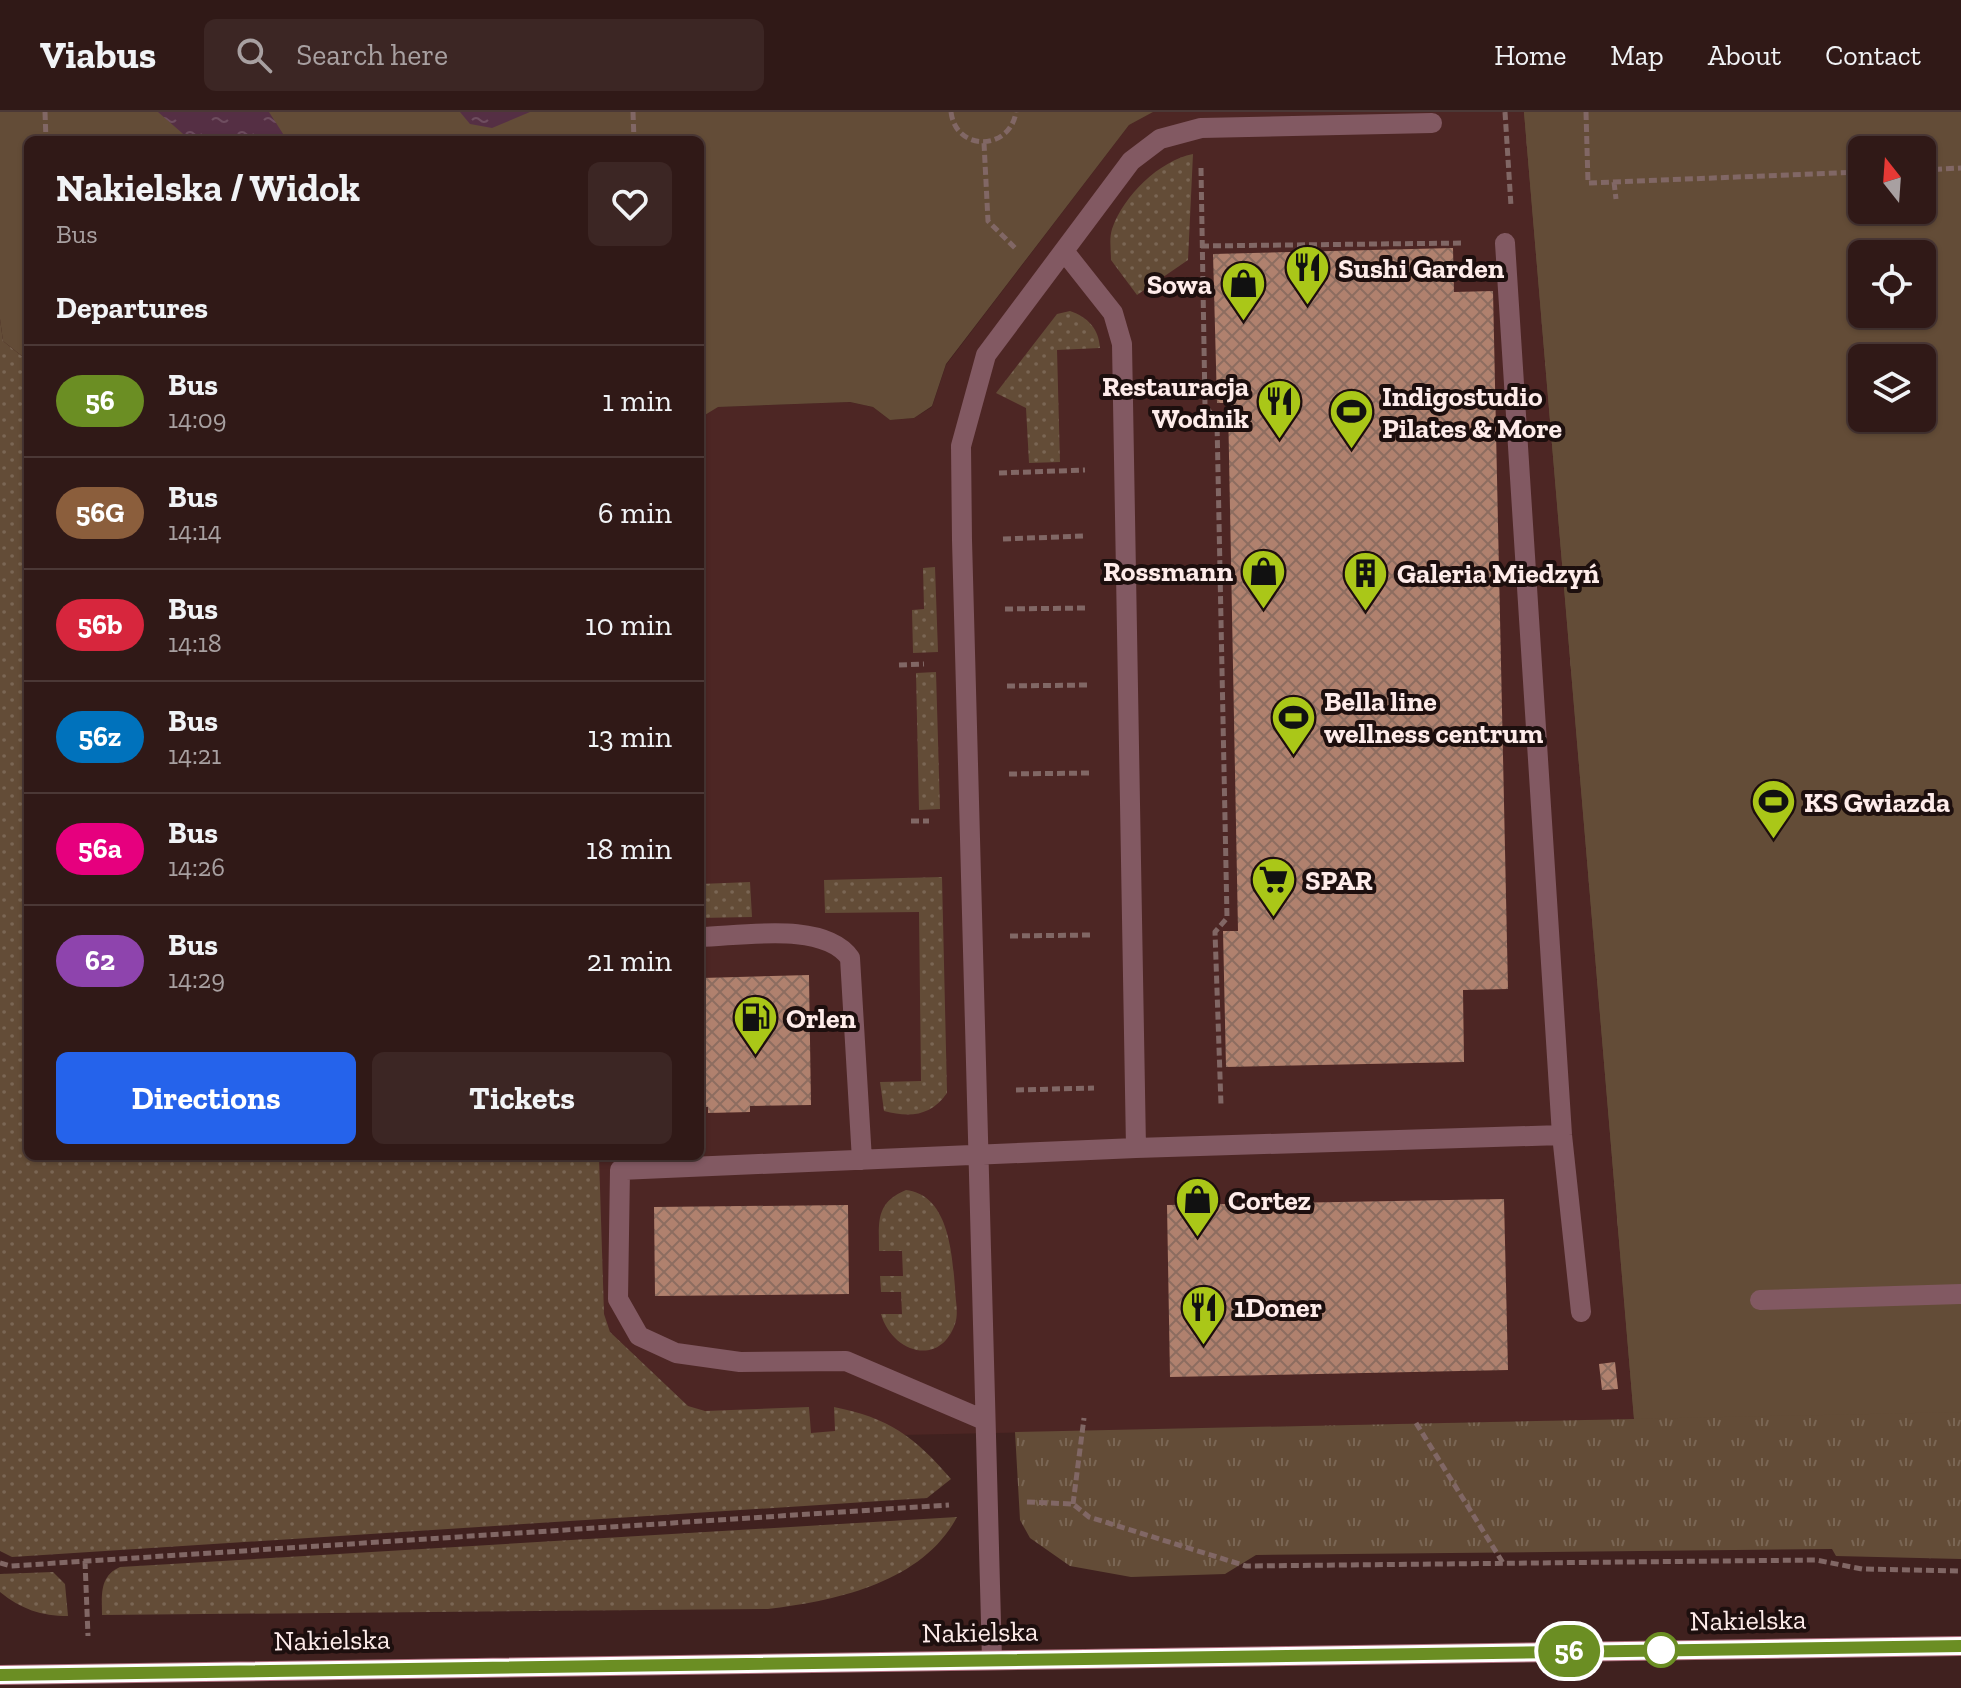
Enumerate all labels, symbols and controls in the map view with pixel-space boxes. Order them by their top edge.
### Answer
search box [204,19,764,91]
text: Viabus [40,32,156,78]
icon: search [232,33,276,77]
text: Search here [296,37,448,73]
text: Home [1494,39,1566,72]
text: Map [1610,39,1664,72]
text: About [1708,39,1781,72]
text: Contact [1825,39,1921,72]
north arrow [1848,136,1936,224]
map controls [1848,136,1936,432]
button: heart [588,162,672,246]
text: Nakielska / Widok [56,165,360,211]
text: Bus [56,218,98,250]
button: locate [1848,240,1936,328]
restaurant icon: Sushi Garden [1283,244,1331,307]
place label: Sushi Garden [1338,252,1505,285]
shop icon: Sowa [1219,260,1267,323]
place label: Sowa [1147,268,1212,301]
text: Departures [56,290,208,326]
button: layers [1848,344,1936,432]
text: Bus [168,367,218,403]
place label: Restauracja Wodnik [1102,370,1250,435]
restaurant icon: Restauracja Wodnik [1256,378,1304,441]
place label: Indigostudio Pilates & More [1382,380,1562,445]
text: 1 min [602,383,672,419]
text: 56 [85,384,115,417]
sports icon: Indigostudio Pilates & More [1327,388,1375,451]
text: 14:09 [168,403,227,435]
text: Bus [168,479,218,515]
text: 6 min [598,495,672,531]
text: 56G [76,496,124,529]
text: 14:14 [168,515,222,547]
shop icon: Rossmann [1240,547,1288,610]
building icon: Galeria Miedzyń [1342,549,1390,612]
place label: Rossmann [1103,555,1233,588]
place label: Galeria Miedzyń [1397,557,1600,590]
text: Bus [168,591,218,627]
text: 10 min [585,607,672,643]
text: 56b [77,608,123,641]
text: 14:18 [168,627,222,659]
place label: Bella line wellness centrum [1324,685,1544,750]
sports icon: Bella line wellness centrum [1269,693,1317,756]
text: Bus [168,703,218,739]
text: 13 min [587,719,672,755]
text: 56z [79,720,121,753]
text: 14:21 [168,739,221,771]
sports icon: KS Gwiazda [1749,778,1797,841]
place label: KS Gwiazda [1804,786,1950,819]
text: Bus [168,815,218,851]
text: 18 min [586,831,672,867]
text: 56a [78,832,122,865]
text: 14:26 [168,851,225,883]
supermarket icon: SPAR [1250,856,1298,919]
place label: SPAR [1305,864,1373,897]
text: Bus [168,927,218,963]
text: 21 min [587,943,672,979]
text: 62 [85,944,115,977]
text: 14:29 [168,963,225,995]
fuel station icon: Orlen [731,994,779,1057]
place label: Orlen [786,1002,857,1035]
button: Directions [56,1052,356,1144]
button: Tickets [372,1052,672,1144]
shop icon: Cortez [1173,1176,1221,1239]
place label: Cortez [1228,1184,1311,1217]
restaurant icon: 1Doner [1179,1283,1227,1346]
place label: 1Doner [1234,1291,1322,1324]
street label: Nakielska [1689,1602,1807,1638]
street label: Nakielska [921,1614,1039,1650]
street label: Nakielska [273,1622,391,1658]
line badge: 56 [1533,1625,1605,1677]
unlabelled marker [1644,1633,1678,1667]
text: 56 [1554,1634,1584,1667]

